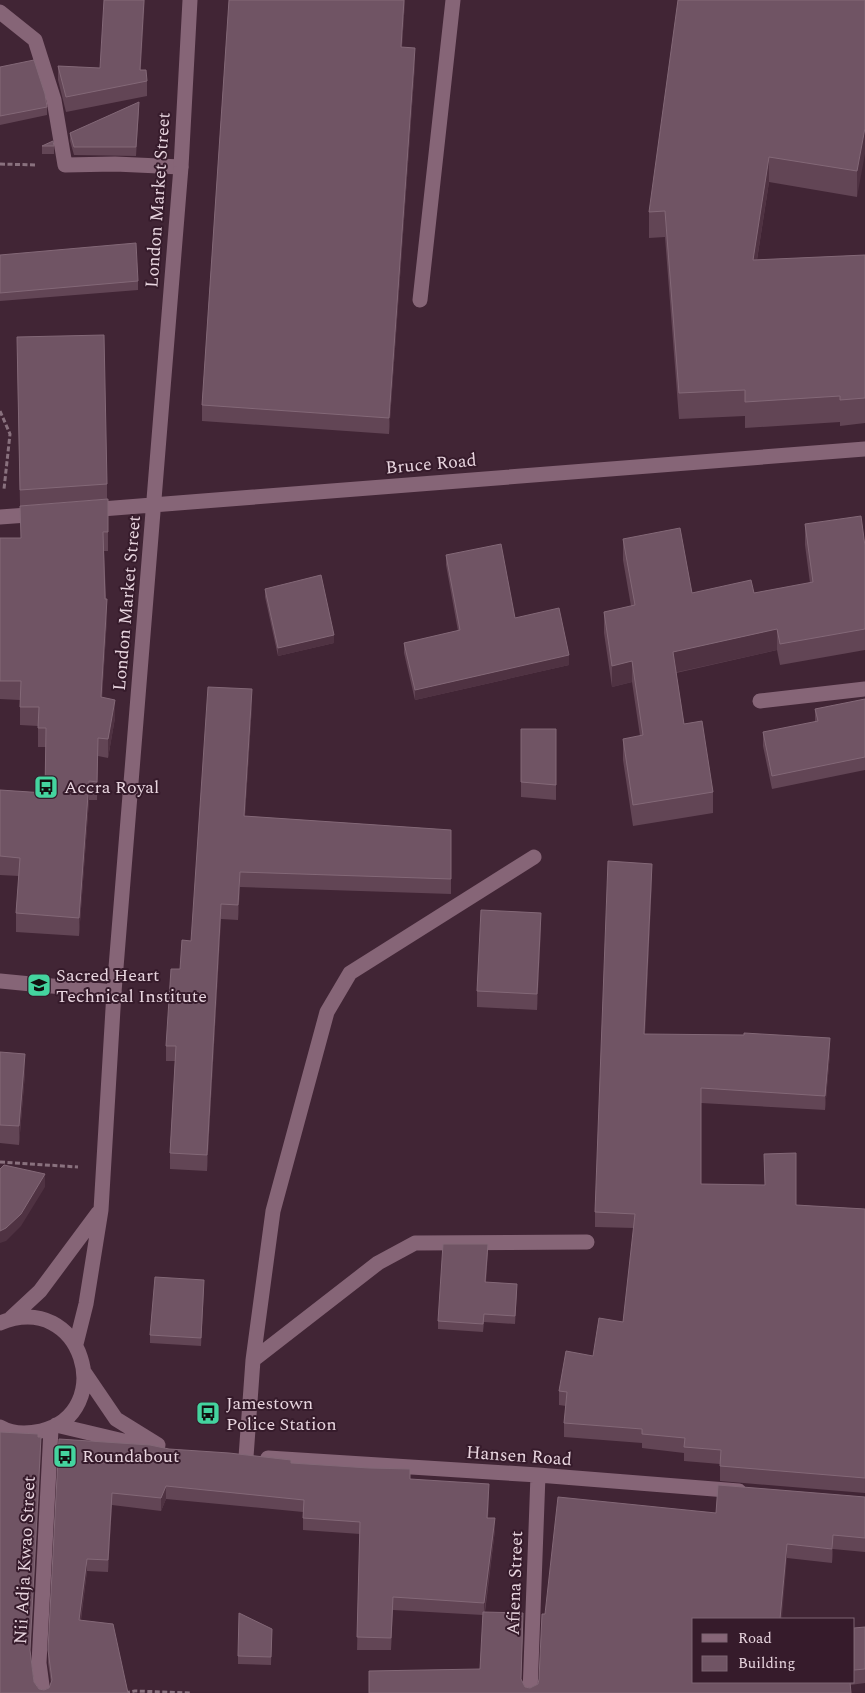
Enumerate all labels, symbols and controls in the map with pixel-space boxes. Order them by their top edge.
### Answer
street label: London Market Street [138,111,178,289]
street label: Bruce Road [384,447,478,481]
street label: London Market Street [106,514,148,692]
bus stop icon: Accra Royal [33,774,59,800]
place label: Accra Royal [64,774,159,801]
place label: Sacred Heart Technical Institute [56,962,207,1010]
school or university icon: Sacred Heart Technical Institute [26,972,52,998]
place label: Jamestown Police Station [226,1390,337,1438]
bus stop icon: Jamestown Police Station [195,1400,221,1426]
street label: Hansen Road [465,1439,573,1473]
bus stop icon: Roundabout [52,1443,78,1469]
place label: Roundabout [82,1443,179,1470]
street label: Nii Adja Kwao Street [7,1475,43,1645]
street label: Afiena Street [500,1530,530,1636]
legend [692,1618,855,1683]
text: Road [738,1627,772,1650]
text: Building [738,1652,795,1675]

